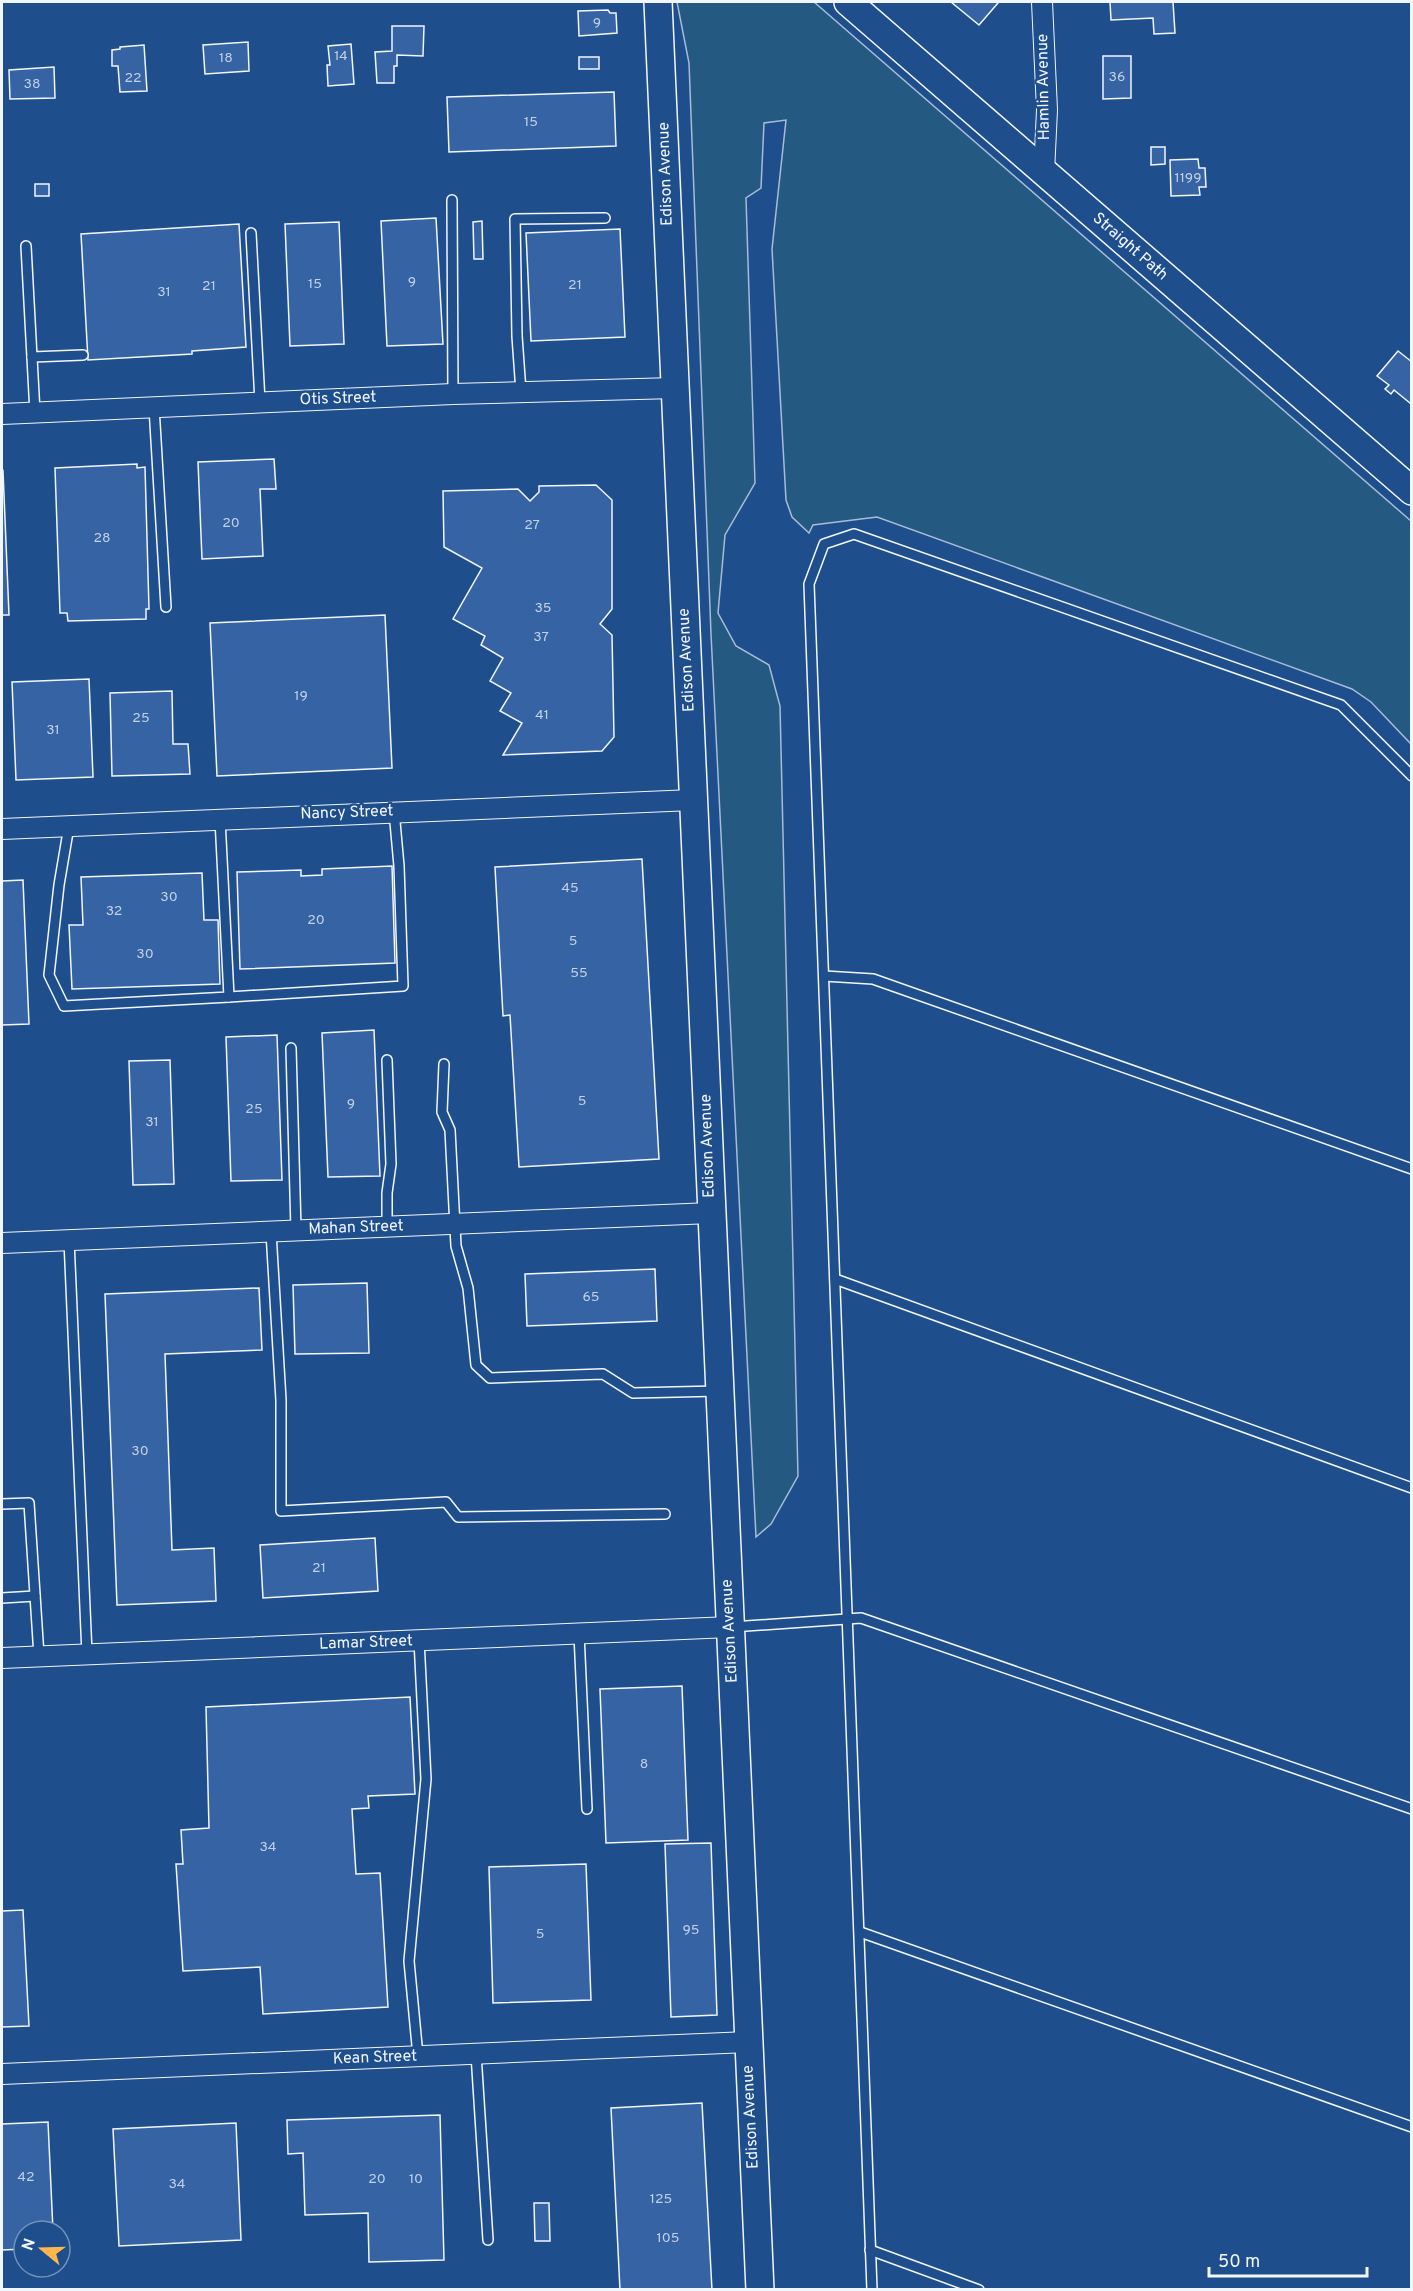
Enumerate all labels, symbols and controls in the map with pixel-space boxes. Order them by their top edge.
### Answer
house number: 9 [593,15,601,32]
street label: Hamlin Avenue [1033,33,1055,141]
house number: 14 [334,48,348,65]
house number: 18 [219,50,233,67]
house number: 36 [1109,69,1125,86]
house number: 22 [124,70,142,87]
house number: 38 [24,76,40,93]
house number: 15 [524,114,538,131]
street label: Edison Avenue [654,122,678,226]
house number: 1199 [1174,170,1202,187]
street label: Straight Path [1088,209,1172,285]
house number: 9 [408,274,416,291]
house number: 15 [308,276,322,293]
house number: 21 [568,277,582,294]
house number: 21 [202,278,216,295]
house number: 31 [157,284,171,301]
street label: Otis Street [299,388,377,410]
house number: 20 [222,515,240,532]
house number: 27 [524,517,540,534]
house number: 28 [93,530,111,547]
house number: 35 [534,600,552,617]
street label: Edison Avenue [674,608,700,712]
house number: 37 [533,629,549,646]
house number: 19 [294,688,308,705]
house number: 41 [535,707,549,724]
house number: 25 [132,710,150,727]
house number: 31 [46,722,60,739]
street label: Nancy Street [300,801,394,825]
house number: 45 [561,880,579,897]
house number: 30 [160,889,178,906]
house number: 32 [106,903,122,920]
house number: 20 [307,912,325,929]
house number: 5 [569,933,577,950]
house number: 30 [136,946,154,963]
house number: 55 [570,965,588,982]
house number: 5 [578,1093,586,1110]
street label: Edison Avenue [696,1094,720,1198]
house number: 9 [347,1096,355,1113]
house number: 25 [245,1101,263,1118]
house number: 31 [145,1114,159,1131]
street label: Mahan Street [308,1216,404,1240]
house number: 65 [582,1289,600,1306]
house number: 30 [131,1443,149,1460]
house number: 21 [312,1560,326,1577]
street label: Edison Avenue [717,1579,743,1683]
street label: Lamar Street [319,1631,413,1655]
house number: 8 [640,1756,648,1773]
house number: 34 [259,1839,277,1856]
house number: 95 [682,1922,700,1939]
house number: 5 [536,1926,544,1943]
street label: Kean Street [333,2047,417,2069]
street label: Edison Avenue [738,2065,764,2169]
house number: 42 [17,2169,35,2186]
house number: 20 [368,2171,386,2188]
house number: 10 [409,2171,423,2188]
house number: 34 [168,2176,186,2193]
house number: 125 [650,2191,672,2208]
north arrow [12,2219,72,2279]
house number: 105 [657,2230,679,2247]
text: N [18,2236,41,2253]
scale bar [1209,2240,1366,2278]
text: 50 m [1218,2251,1260,2274]

